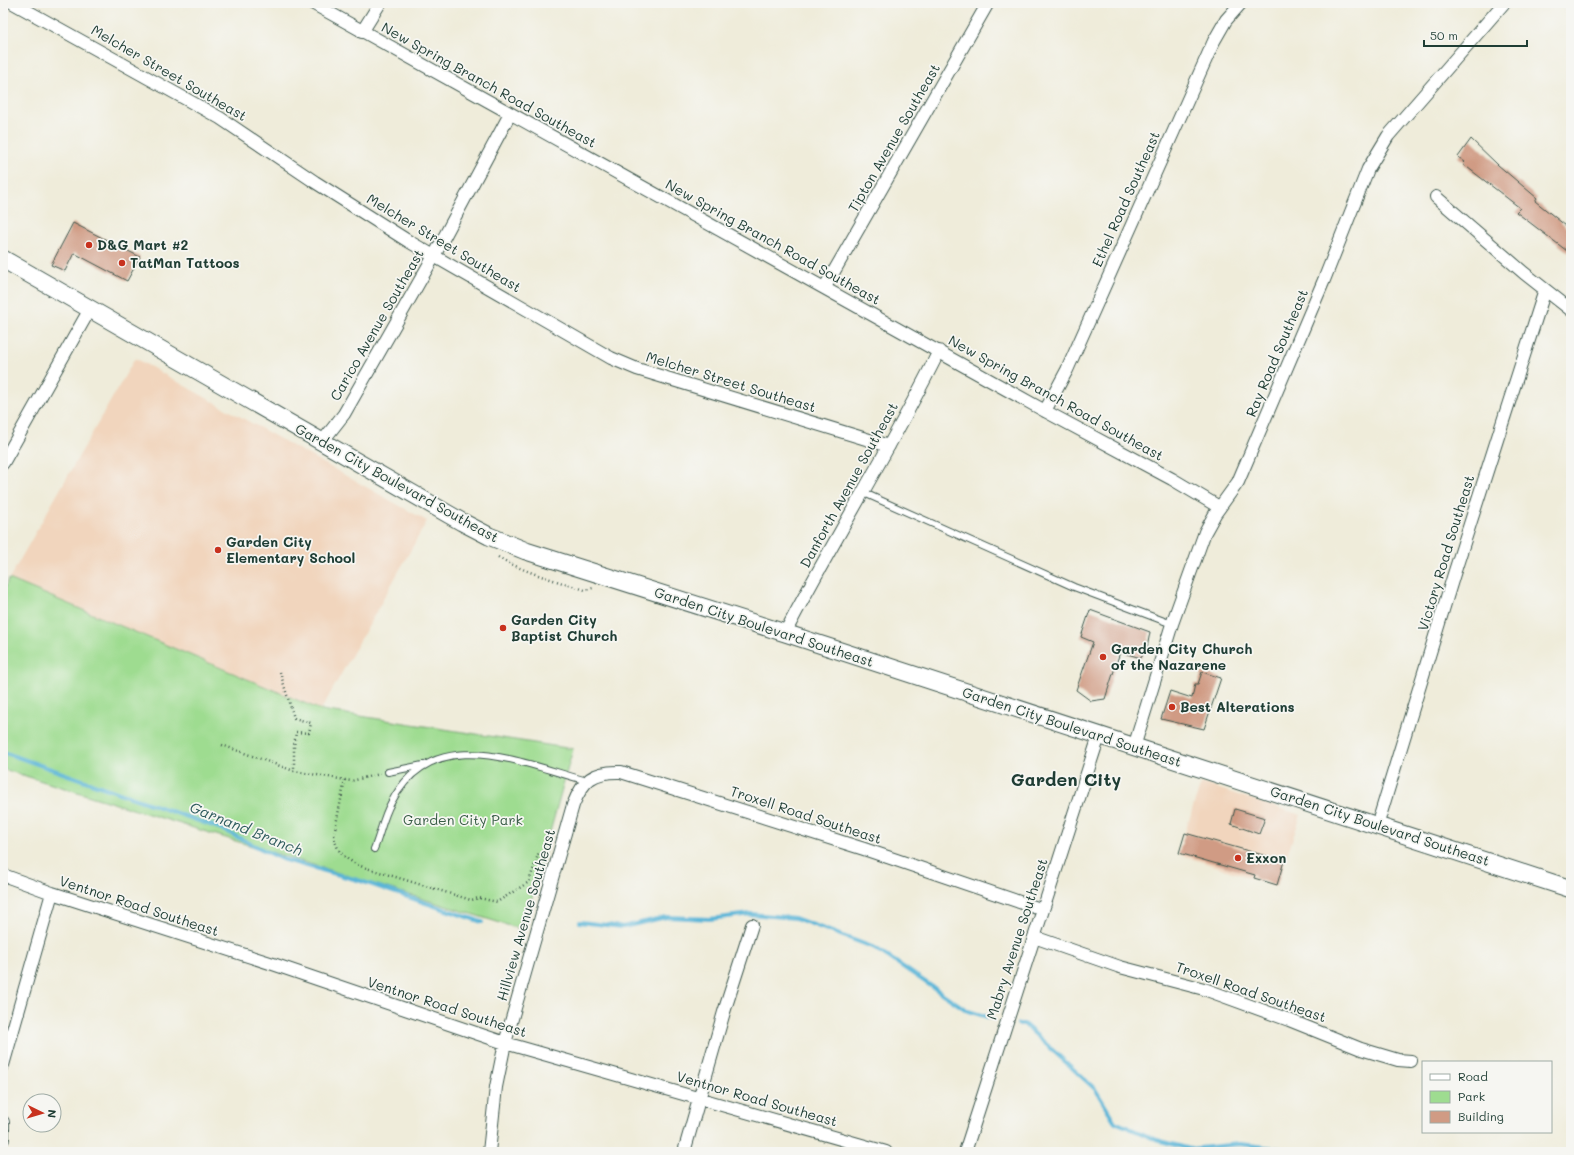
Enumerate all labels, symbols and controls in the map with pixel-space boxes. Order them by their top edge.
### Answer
street label: New Spring Branch Road Southeast [378,17,600,152]
street label: Melcher Street Southeast [88,20,251,125]
scale bar [1424,22,1527,48]
text: 50 m [1430,27,1458,43]
street label: Tipton Avenue Southeast [843,60,944,216]
street label: Ethel Road Southeast [1087,128,1164,270]
street label: New Spring Branch Road Southeast [662,174,884,309]
street label: Melcher Street Southeast [364,189,525,296]
place label: D&G Mart #2 [97,235,189,254]
marker: D&G Mart #2 [84,240,94,250]
street label: Carico Avenue Southeast [325,245,428,404]
place label: TatMan Tattoos [130,253,239,272]
marker: TatMan Tattoos [117,258,127,268]
street label: Ray Road Southeast [1241,286,1312,420]
street label: New Spring Branch Road Southeast [945,330,1167,465]
street label: Melcher Street Southeast [644,347,819,416]
street label: Danforth Avenue Southeast [795,399,902,571]
street label: Garden City Boulevard Southeast [292,419,502,547]
street label: Victory Road Southeast [1413,472,1478,633]
place label: Garden City Elementary School [226,532,355,567]
marker: Garden City Elementary School [213,545,223,555]
street label: Garden City Boulevard Southeast [652,582,876,671]
place label: Garden City Baptist Church [511,610,617,645]
marker: Garden City Baptist Church [498,623,508,633]
place label: Garden City Church of the Nazarene [1111,639,1252,674]
marker: Garden City Church of the Nazarene [1098,652,1108,662]
street label: Garden City Boulevard Southeast [960,682,1184,771]
place label: Best Alterations [1180,697,1295,716]
marker: Best Alterations [1167,702,1177,712]
district label: Garden City [1011,767,1121,791]
street label: Troxell Road Southeast [728,781,884,848]
street label: Garden City Boulevard Southeast [1268,781,1492,870]
water label: Garnand Branch [187,796,306,860]
park label: Garden City Park [403,810,523,829]
street label: Hillview Avenue Southeast [492,827,559,1003]
place label: Exxon [1246,848,1286,867]
marker: Exxon [1233,853,1243,863]
street label: Mabry Avenue Southeast [981,856,1052,1022]
street label: Ventnor Road Southeast [57,871,221,940]
street label: Troxell Road Southeast [1173,957,1329,1026]
street label: Ventnor Road Southeast [365,972,529,1041]
legend [1422,1061,1552,1133]
street label: Ventnor Road Southeast [674,1066,840,1131]
text: Road [1458,1068,1488,1084]
text: Park [1458,1088,1485,1104]
north arrow [22,1093,62,1133]
text: Building [1458,1108,1504,1124]
text: N [45,1109,60,1119]

